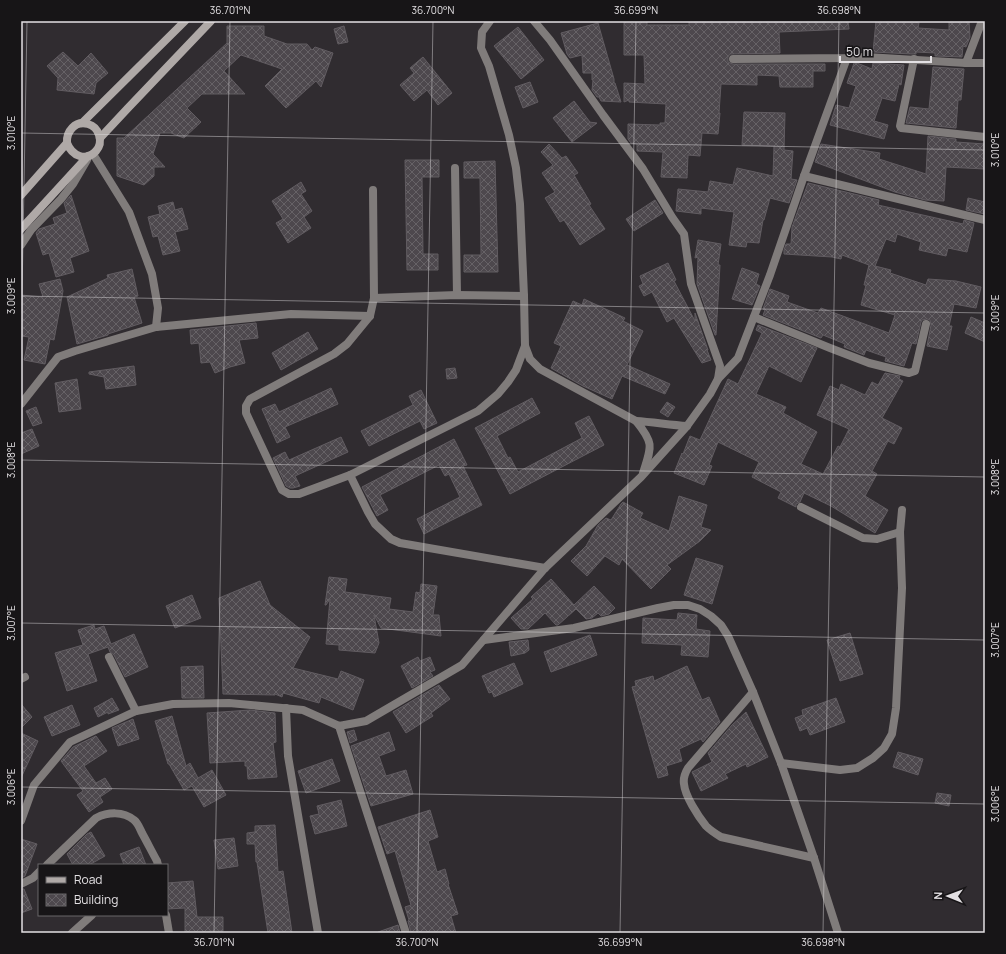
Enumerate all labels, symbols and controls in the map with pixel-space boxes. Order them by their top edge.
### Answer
text: 36.701°N [210,3,250,17]
text: 36.700°N [412,3,455,17]
text: 36.699°N [614,3,658,17]
text: 36.698°N [817,3,861,17]
scale bar [840,38,931,64]
text: 50 m [846,43,873,60]
text: 3.010°E [4,116,18,150]
text: 3.010°E [988,133,1002,167]
text: 3.009°E [4,277,18,314]
text: 3.009°E [988,294,1002,331]
text: 3.008°E [4,442,18,478]
text: 3.008°E [988,459,1002,495]
text: 3.007°E [4,605,18,641]
text: 3.007°E [988,622,1002,658]
text: 3.006°E [4,768,18,805]
text: 3.006°E [988,785,1002,822]
legend [38,864,168,916]
text: Road [74,871,102,888]
north arrow [928,876,968,916]
text: Building [74,891,118,908]
text: N [930,892,945,900]
text: 36.701°N [194,935,234,949]
text: 36.700°N [396,935,439,949]
text: 36.699°N [598,935,642,949]
text: 36.698°N [801,935,845,949]

